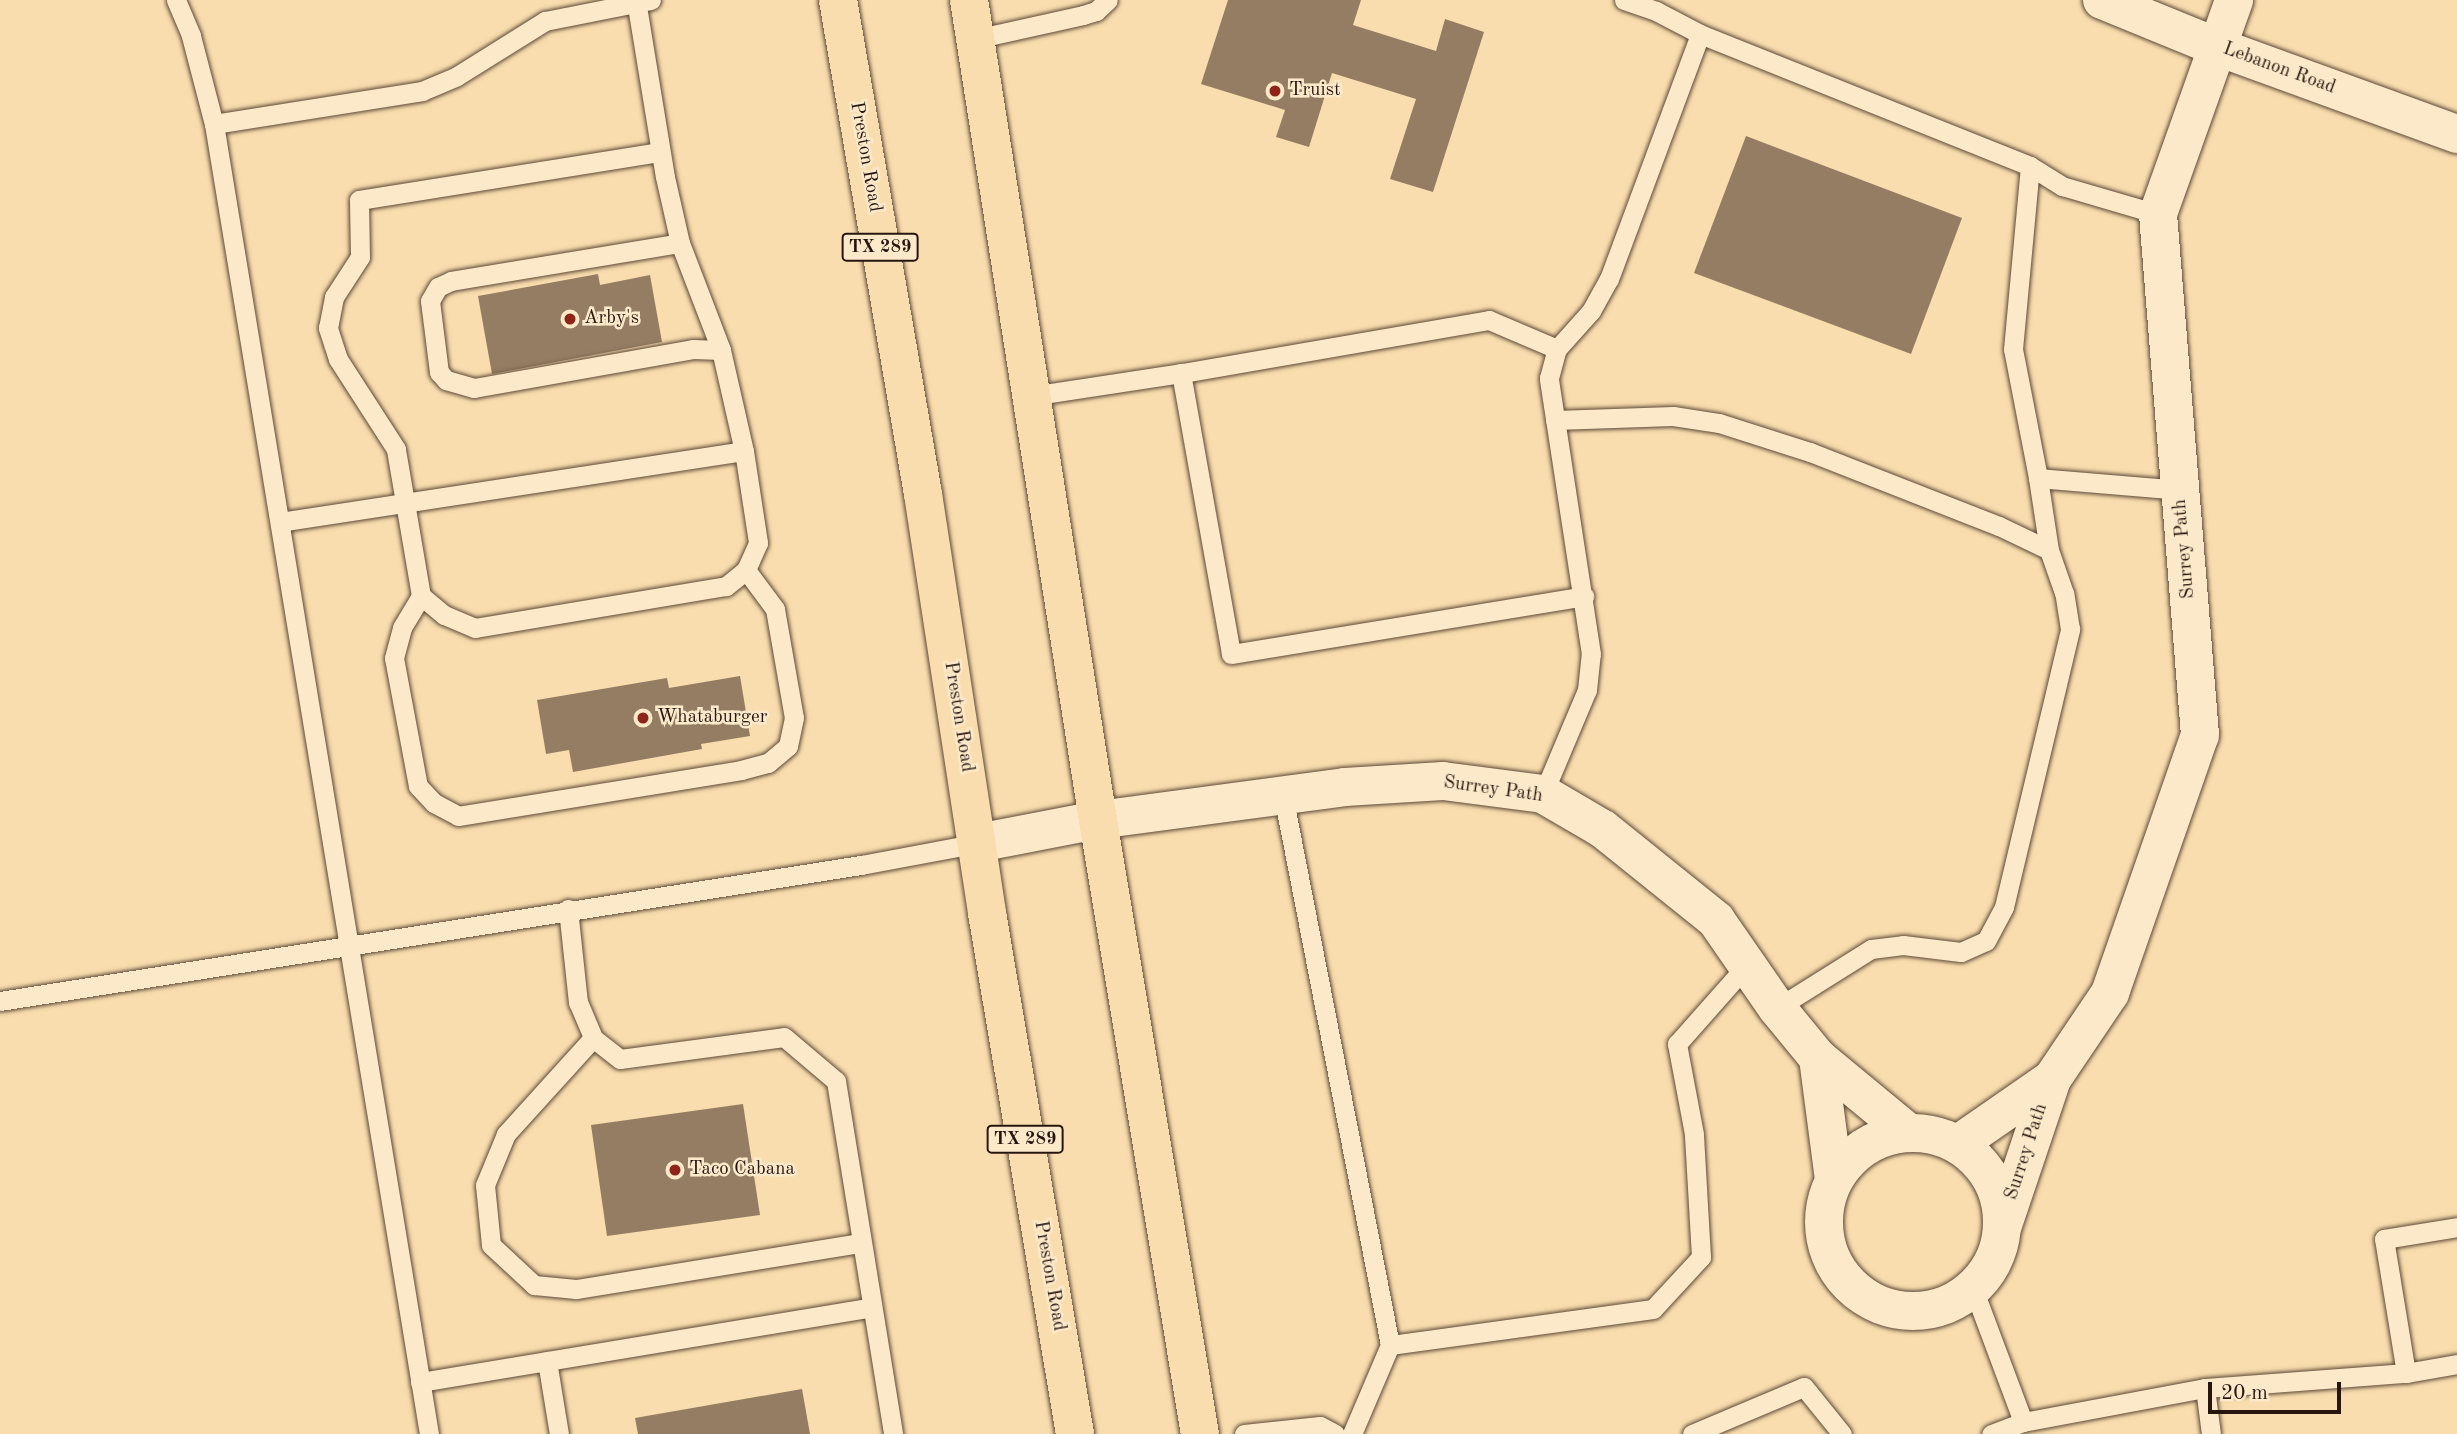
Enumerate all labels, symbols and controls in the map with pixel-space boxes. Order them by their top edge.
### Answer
street label: Lebanon Road [2220,38,2338,100]
place label: Truist [1289,80,1341,102]
marker: Truist [1267,83,1283,99]
street label: Preston Road [844,100,886,214]
road number: TX 289 [842,232,918,262]
place label: Arby's [584,308,639,330]
marker: Arby's [562,311,578,327]
street label: Surrey Path [2169,498,2201,600]
street label: Preston Road [938,660,978,774]
place label: Whataburger [657,707,768,729]
marker: Whataburger [635,710,651,726]
street label: Surrey Path [1442,772,1544,808]
street label: Surrey Path [2001,1101,2053,1203]
road number: TX 289 [986,1124,1064,1154]
place label: Taco Cabana [689,1159,795,1181]
marker: Taco Cabana [667,1162,683,1178]
street label: Preston Road [1028,1219,1070,1333]
scale bar [2212,1368,2345,1412]
text: 20 m [2221,1383,2268,1404]

